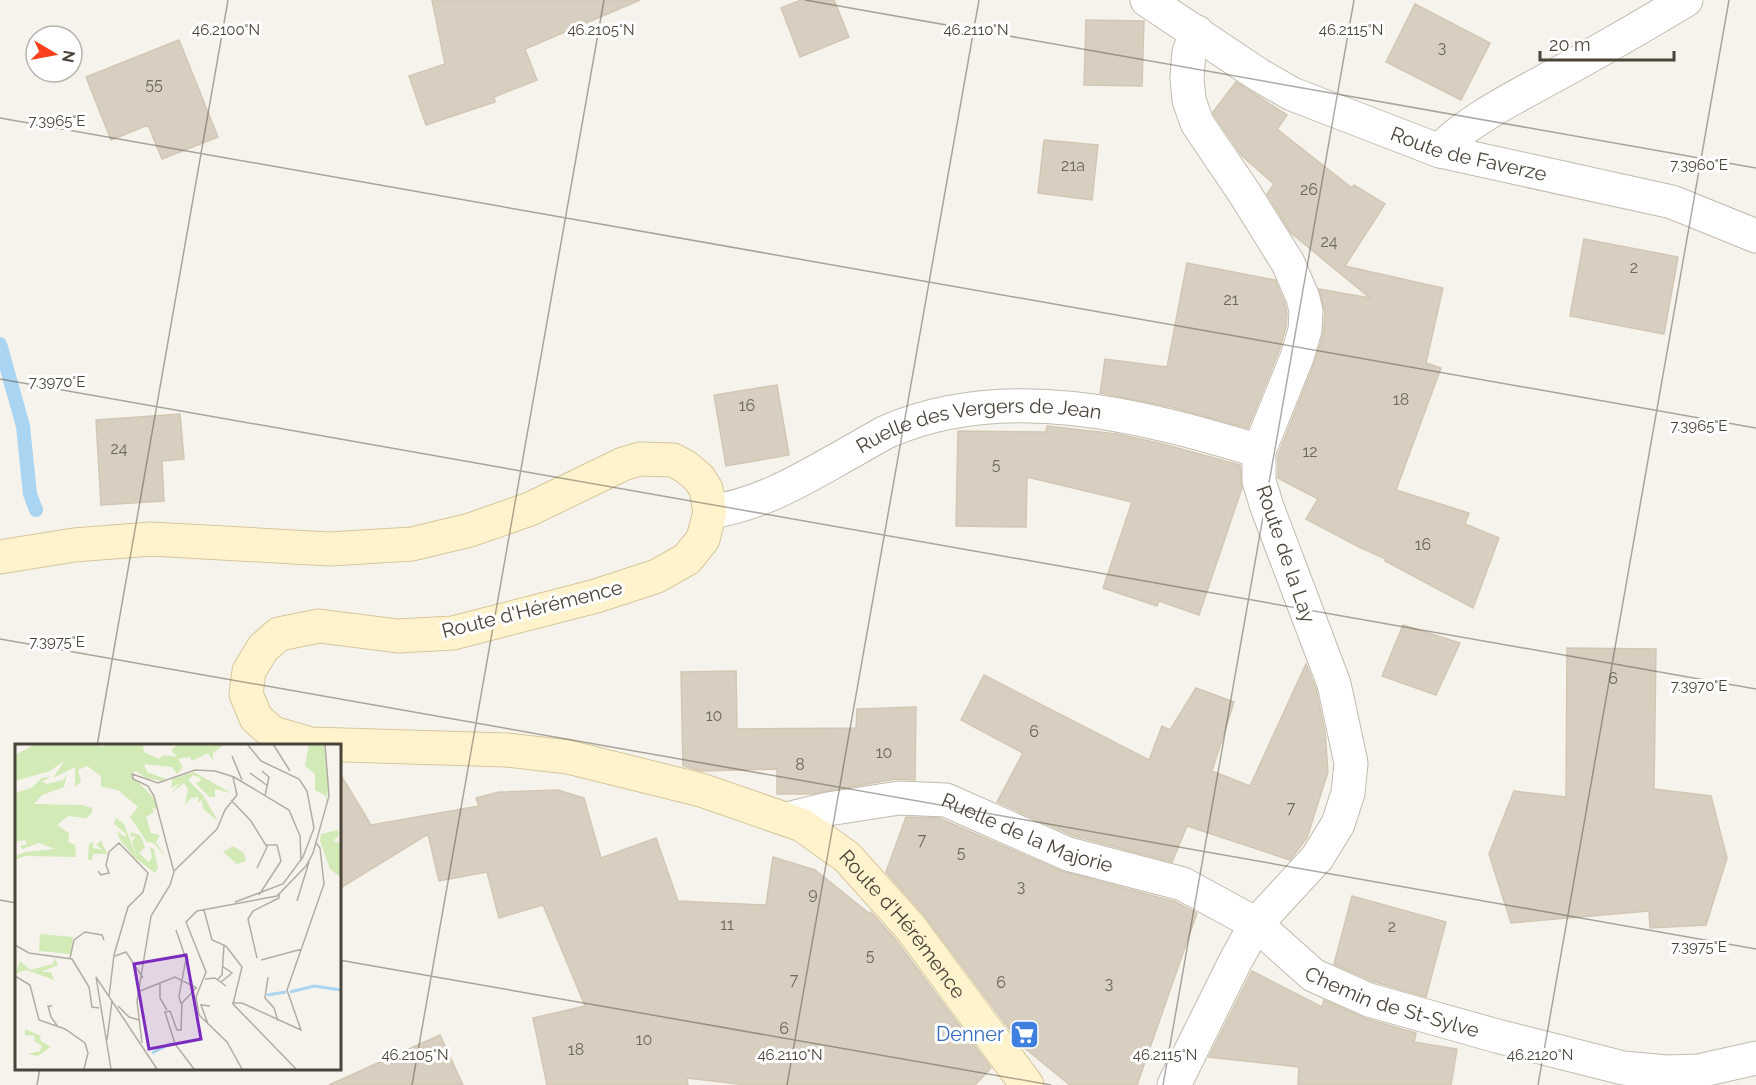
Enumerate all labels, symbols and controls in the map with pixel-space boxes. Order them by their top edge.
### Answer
text: 46.2100°N [192,21,260,39]
text: 46.2105°N [567,21,635,39]
text: 46.2110°N [943,21,1009,39]
text: 46.2115°N [1319,21,1383,39]
north arrow [24,24,84,84]
scale bar [1540,24,1674,62]
text: 20 m [1549,34,1591,55]
house number: 3 [1438,38,1446,57]
text: N [58,49,79,64]
house number: 55 [145,75,163,94]
text: 7.3965°E [28,112,86,130]
street label: Route de Faverze [1387,121,1549,186]
house number: 21a [1061,156,1085,175]
text: 7.3960°E [1670,156,1728,174]
house number: 26 [1300,180,1318,199]
house number: 24 [1320,232,1338,251]
house number: 2 [1630,258,1638,277]
house number: 21 [1223,290,1239,309]
text: 7.3970°E [29,373,85,391]
house number: 18 [1393,390,1409,409]
street label: Ruelle des Vergers de Jean [852,394,1103,458]
house number: 16 [739,396,755,415]
text: 7.3965°E [1670,417,1728,435]
house number: 24 [110,439,128,458]
house number: 12 [1302,442,1318,461]
house number: 5 [992,455,1001,474]
street label: Route de la Lay [1251,482,1321,626]
house number: 16 [1415,535,1431,554]
street label: Route d'Hérémence [439,575,625,643]
text: 7.3975°E [29,633,85,651]
house number: 6 [1608,669,1618,688]
text: 7.3970°E [1671,677,1727,695]
house number: 10 [706,706,722,725]
house number: 6 [1029,722,1039,741]
house number: 10 [876,743,892,762]
inset map [15,744,340,1070]
house number: 8 [795,755,805,774]
street label: Ruelle de la Majorie [938,788,1116,877]
house number: 7 [1287,798,1296,817]
house number: 7 [918,830,927,849]
house number: 5 [957,843,966,862]
street label: Route d'Hérémence [834,845,971,1003]
house number: 3 [1017,877,1025,896]
house number: 9 [808,884,818,903]
house number: 11 [720,915,734,934]
house number: 2 [1388,917,1396,936]
text: 7.3975°E [1671,938,1727,956]
house number: 5 [866,946,875,965]
street label: Chemin de St-Sylve [1299,961,1482,1042]
house number: 7 [790,970,799,989]
house number: 6 [996,973,1006,992]
house number: 3 [1105,974,1113,993]
supermarket icon: Denner [1009,1018,1041,1050]
house number: 6 [779,1019,789,1038]
place label: Denner [936,1022,1004,1046]
house number: 10 [636,1030,652,1049]
house number: 18 [568,1040,584,1059]
text: 46.2105°N [381,1046,449,1064]
text: 46.2110°N [757,1046,823,1064]
text: 46.2115°N [1133,1046,1197,1064]
text: 46.2120°N [1507,1046,1573,1064]

